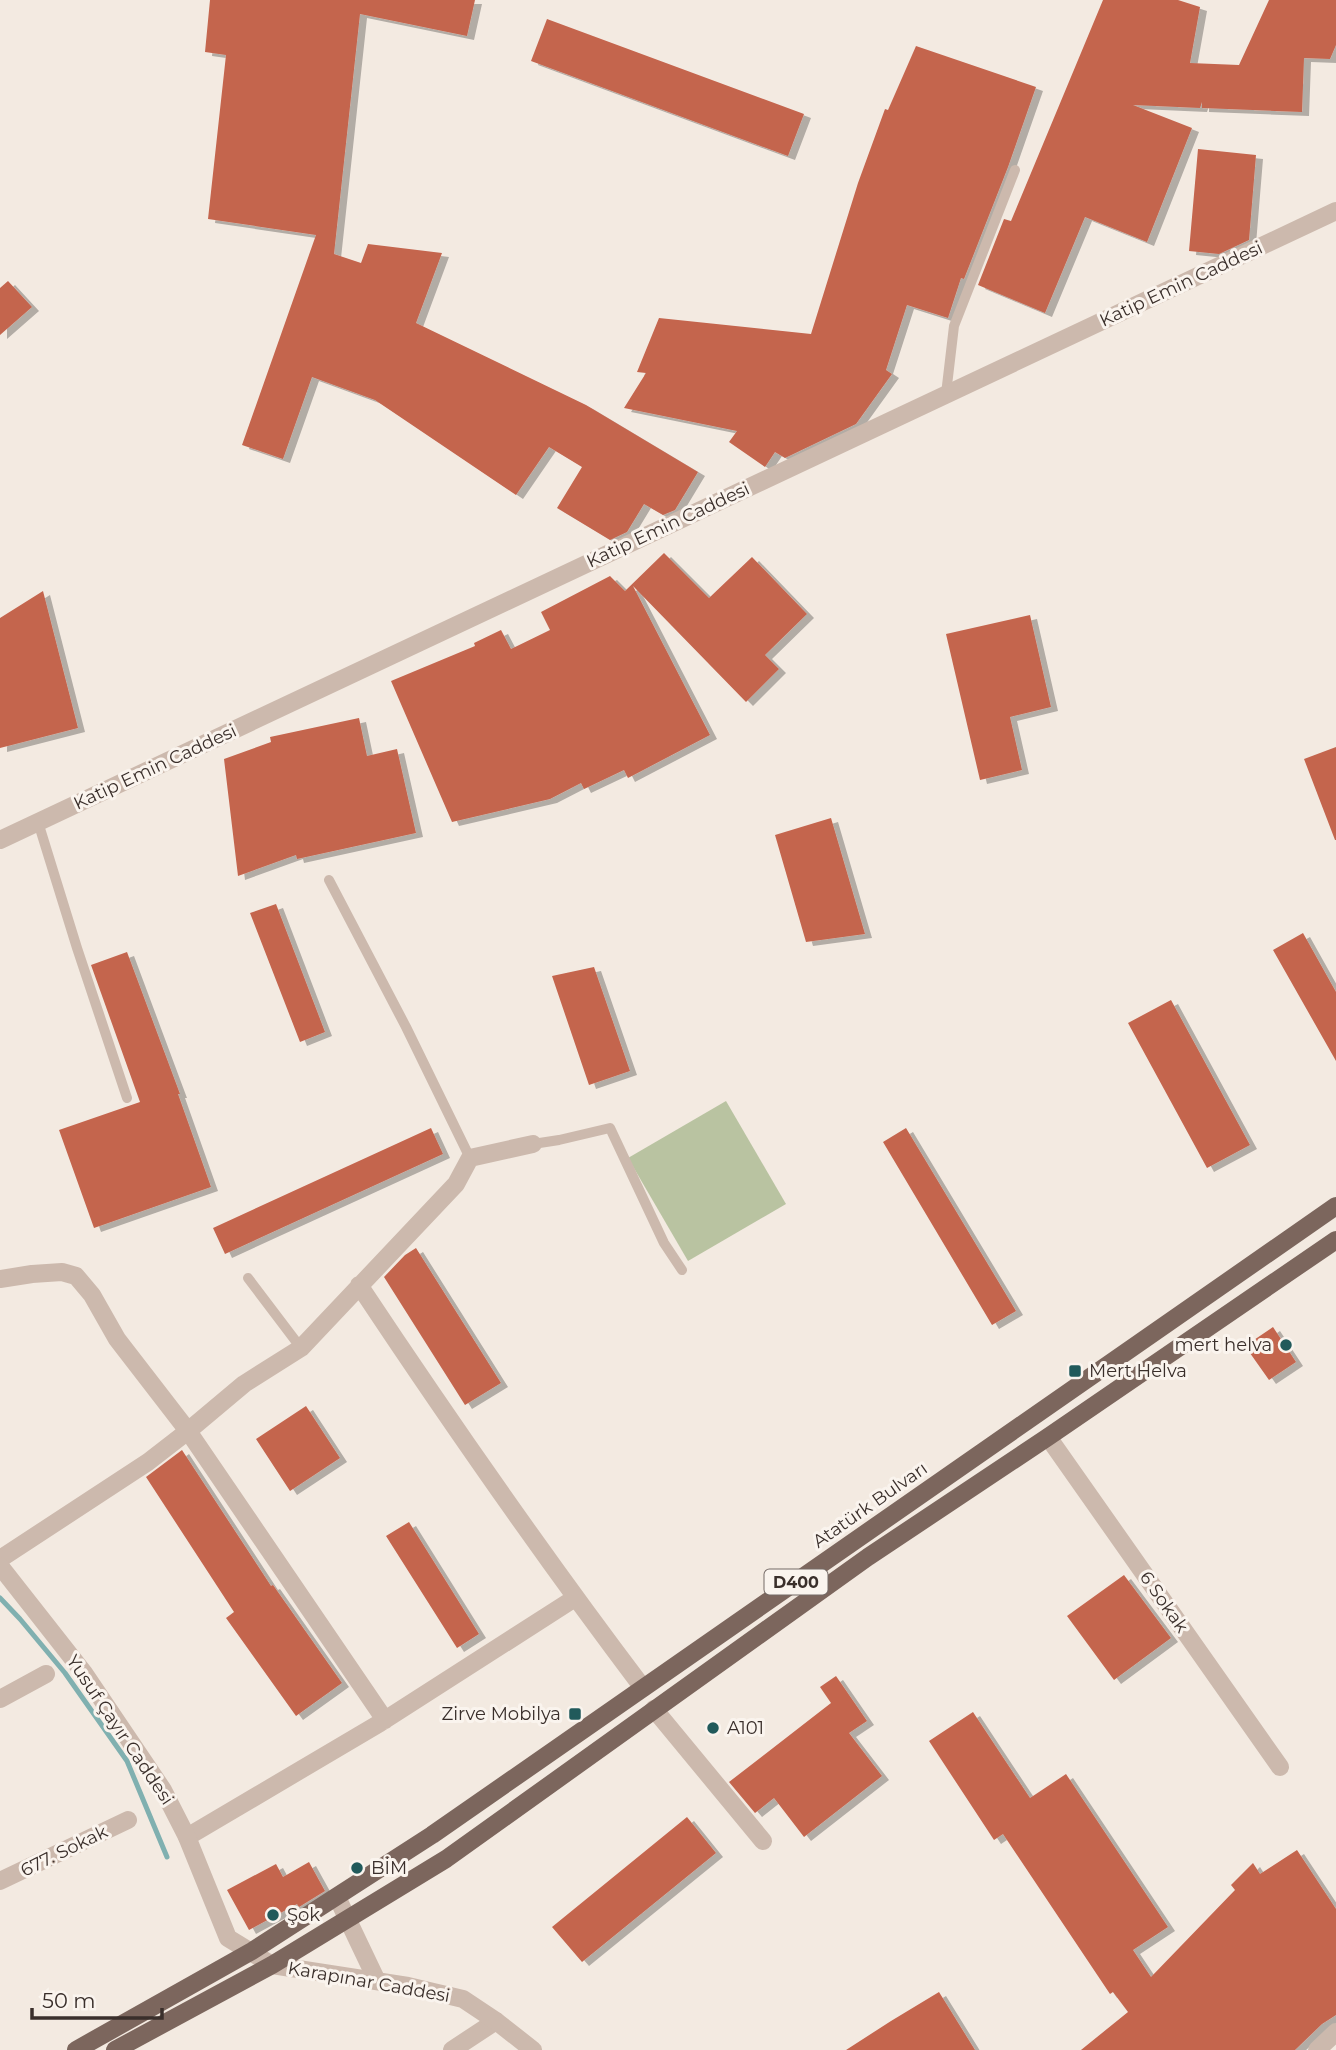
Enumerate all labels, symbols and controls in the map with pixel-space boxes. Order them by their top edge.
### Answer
street label: Katip Emin Caddesi [1096,237,1266,331]
street label: Katip Emin Caddesi [583,478,753,572]
street label: Katip Emin Caddesi [70,720,240,814]
place label: mert helva [1175,1334,1272,1356]
marker: mert helva [1278,1337,1294,1353]
place label: Mert Helva [1089,1360,1187,1382]
marker: Mert Helva [1067,1363,1083,1379]
street label: Atatürk Bulvarı [808,1457,932,1553]
street label: 6 Sokak [1135,1567,1193,1637]
road number: D400 [764,1570,828,1594]
street label: Yusuf Çayır Caddesi [62,1651,178,1809]
place label: Zirve Mobilya [442,1703,561,1725]
marker: Zirve Mobilya [567,1706,583,1722]
place label: A101 [727,1717,764,1739]
marker: A101 [705,1720,721,1736]
street label: 677. Sokak [17,1820,111,1881]
place label: BİM [371,1857,407,1879]
marker: BİM [349,1860,365,1876]
place label: Şok [287,1904,320,1926]
marker: Şok [265,1907,281,1923]
street label: Karapınar Caddesi [286,1957,452,2007]
scale bar [32,1976,161,2020]
text: 50 m [42,1988,96,2013]

